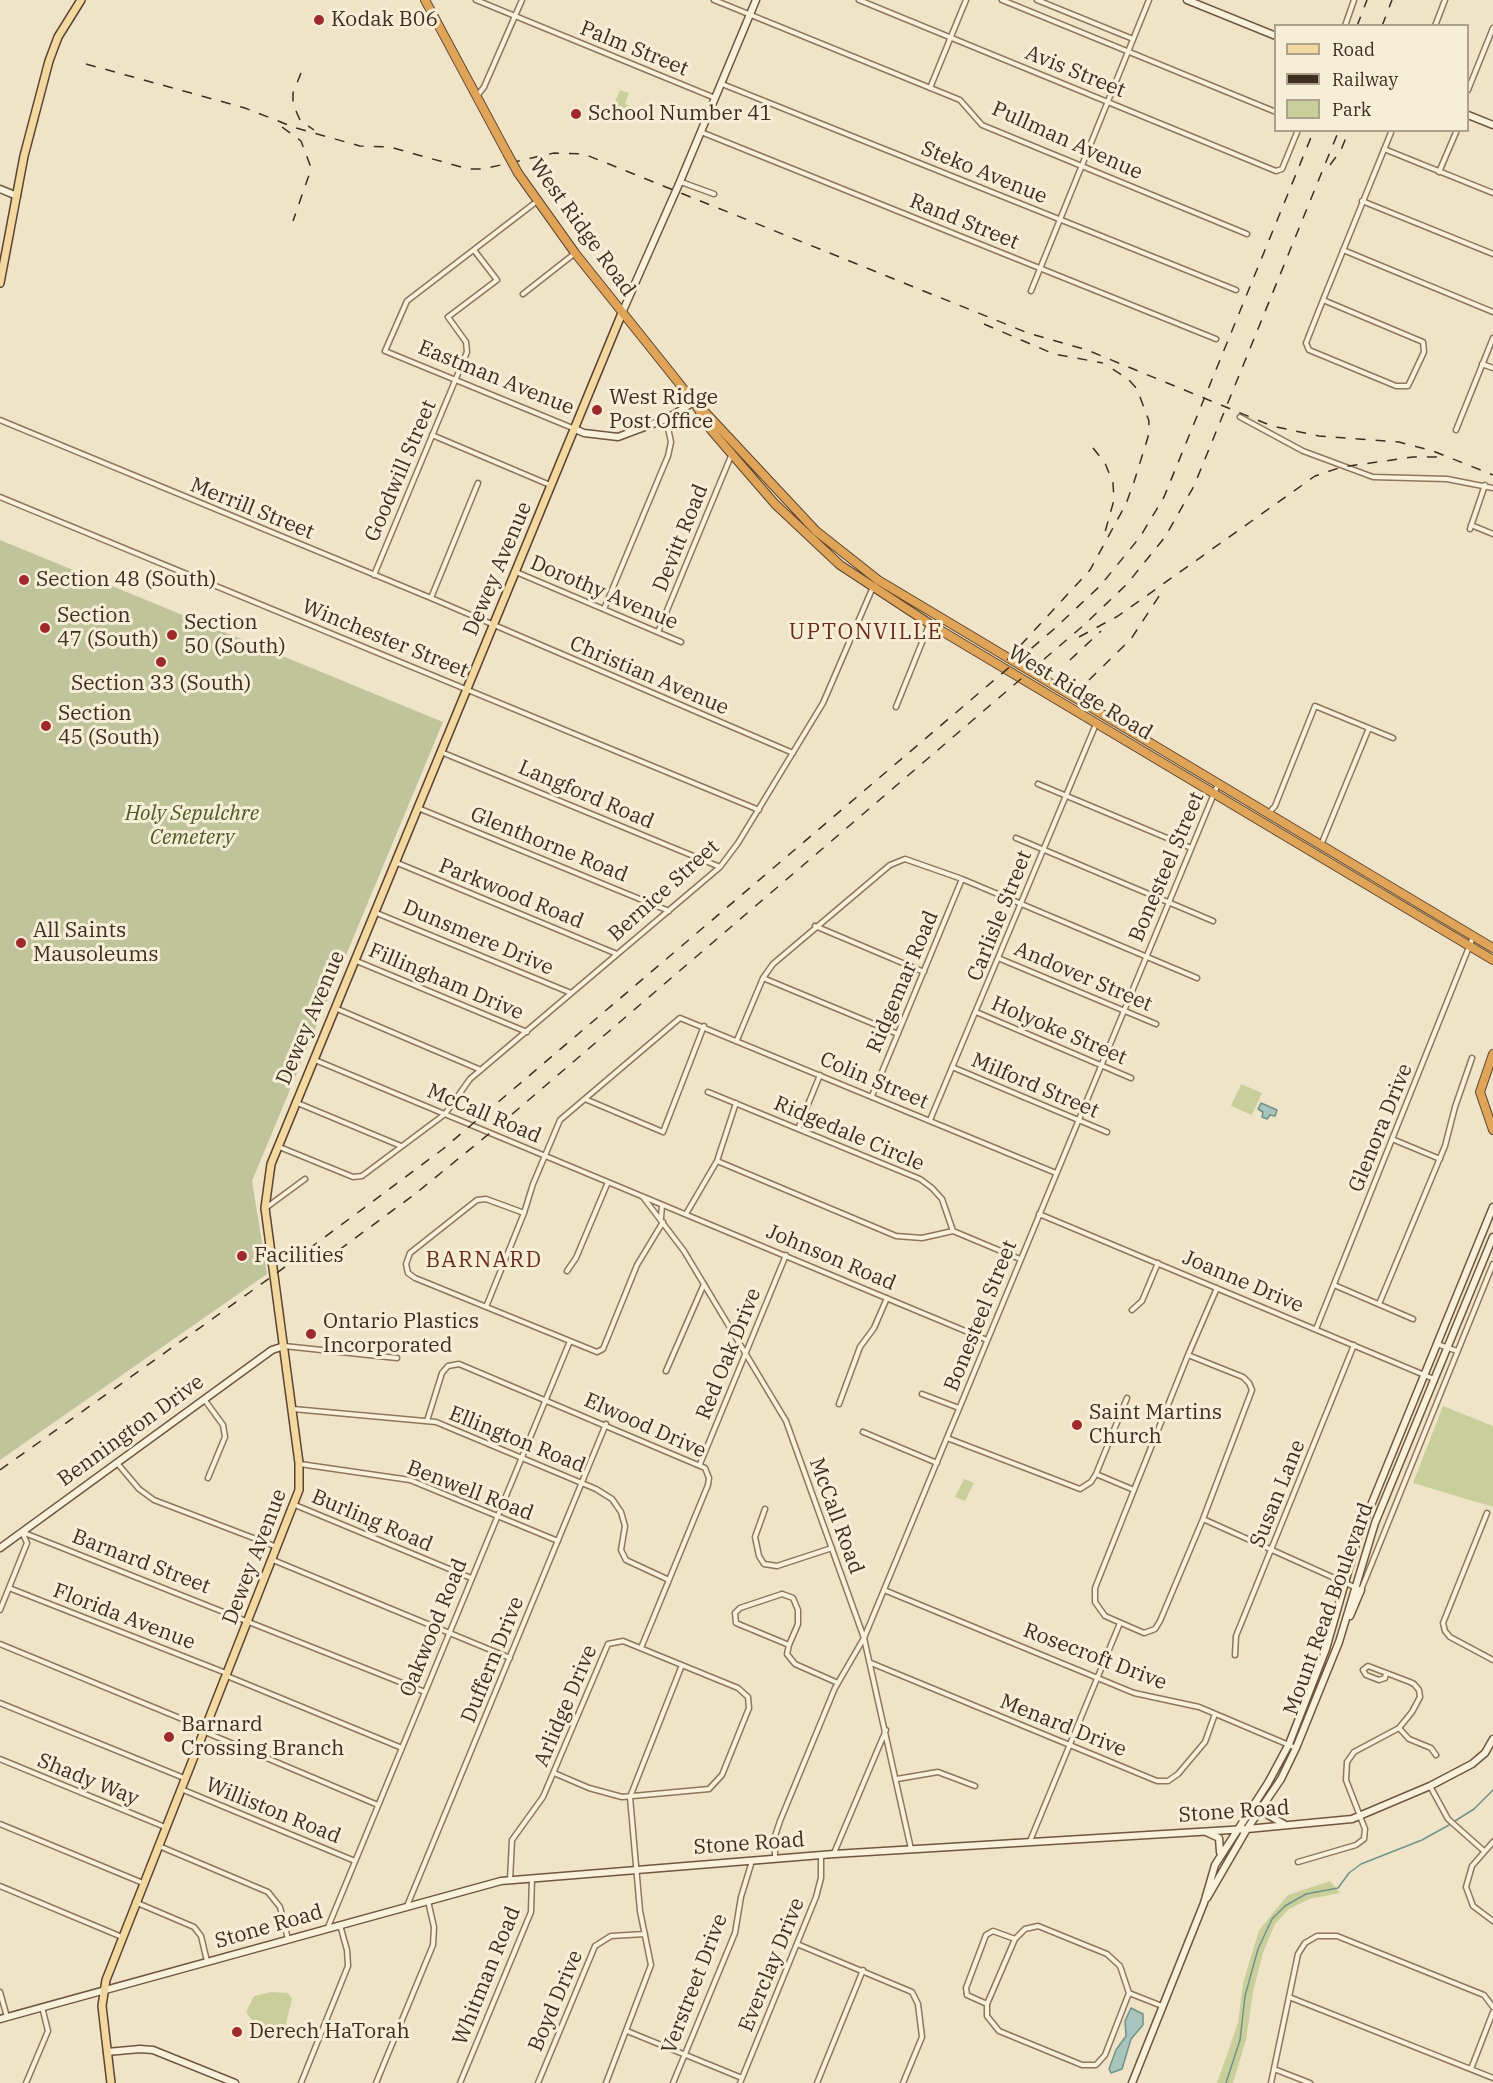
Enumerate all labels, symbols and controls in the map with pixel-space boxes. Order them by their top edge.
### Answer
place label: Kodak B06 [331,7,438,33]
marker: Kodak B06 [312,13,326,27]
street label: Palm Street [576,16,692,82]
legend [1274,24,1469,132]
text: Road [1332,38,1375,61]
street label: Avis Street [1021,40,1129,104]
text: Railway [1332,68,1398,91]
street label: Pullman Avenue [988,96,1146,186]
text: Park [1332,98,1371,121]
place label: School Number 41 [588,101,772,127]
marker: School Number 41 [569,107,583,121]
street label: Steko Avenue [917,136,1051,210]
street label: West Ridge Road [524,154,640,302]
street label: Rand Street [906,189,1022,255]
street label: Eastman Avenue [414,335,578,421]
place label: West Ridge Post Office [609,385,718,435]
street label: Goodwill Street [360,396,442,546]
marker: West Ridge Post Office [590,403,604,417]
street label: Merrill Street [186,473,318,545]
street label: Devitt Road [648,481,714,595]
street label: Dewey Avenue [458,498,538,640]
street label: Dorothy Avenue [526,551,682,635]
place label: Section 48 (South) [36,567,216,593]
marker: Section 48 (South) [17,573,31,587]
street label: Winchester Street [298,594,472,684]
place label: Section 47 (South) [57,603,159,653]
place label: Section 50 (South) [184,610,286,660]
district label: UPTONVILLE [789,620,943,646]
marker: Section 47 (South) [38,621,52,635]
marker: Section 50 (South) [165,628,179,642]
street label: Christian Avenue [566,631,732,721]
street label: West Ridge Road [1003,640,1157,746]
marker: Section 33 (South) [154,655,168,669]
place label: Section 33 (South) [71,671,251,697]
place label: Section 45 (South) [58,701,160,751]
marker: Section 45 (South) [39,719,53,733]
street label: Langford Road [514,755,658,835]
street label: Bonesteel Street [1124,788,1210,946]
park label: Holy Sepulchre Cemetery [125,801,259,851]
street label: Glenthorne Road [467,802,631,888]
street label: Bernice Street [603,835,725,947]
street label: Carlisle Street [962,847,1038,985]
street label: Parkwood Road [435,854,587,934]
street label: Dunsmere Drive [399,895,557,981]
street label: Ridgemar Road [862,907,944,1057]
place label: All Saints Mausoleums [33,918,159,968]
marker: All Saints Mausoleums [14,936,28,950]
street label: Andover Street [1010,937,1156,1017]
street label: Fillingham Drive [365,938,527,1026]
street label: Dewey Avenue [271,947,351,1089]
street label: Holyoke Street [988,991,1130,1071]
street label: Colin Street [816,1047,932,1115]
street label: Milford Street [967,1048,1103,1124]
street label: Glenora Drive [1344,1060,1418,1196]
street label: McCall Road [423,1079,545,1149]
street label: Ridgedale Circle [770,1091,928,1177]
street label: Johnson Road [762,1219,900,1297]
street label: Bonesteel Street [939,1237,1023,1395]
place label: Facilities [254,1243,344,1269]
street label: Joanne Drive [1179,1245,1307,1319]
district label: BARNARD [426,1248,542,1274]
marker: Facilities [235,1249,249,1263]
street label: Red Oak Drive [691,1285,767,1423]
place label: Ontario Plastics Incorporated [323,1309,479,1359]
marker: Ontario Plastics Incorporated [304,1327,318,1341]
street label: Bennington Drive [53,1370,209,1492]
street label: Elwood Drive [580,1388,710,1464]
place label: Saint Martins Church [1089,1400,1222,1450]
street label: Ellington Road [445,1401,589,1479]
marker: Saint Martins Church [1070,1418,1084,1432]
street label: Susan Lane [1245,1436,1311,1552]
street label: Benwell Road [403,1455,537,1527]
street label: McCall Road [803,1455,869,1577]
street label: Burling Road [308,1484,436,1558]
street label: Dewey Avenue [218,1486,292,1628]
street label: Mount Read Boulevard [1279,1499,1379,1719]
street label: Barnard Street [68,1524,214,1600]
street label: Oakwood Road [395,1555,473,1701]
street label: Florida Avenue [49,1578,199,1656]
street label: Duffern Drive [456,1593,530,1727]
street label: Rosecroft Drive [1020,1618,1170,1696]
street label: Arlidge Drive [529,1641,603,1771]
street label: Menard Drive [996,1689,1130,1763]
place label: Barnard Crossing Branch [181,1712,344,1762]
marker: Barnard Crossing Branch [162,1730,176,1744]
street label: Shady Way [34,1748,142,1812]
street label: Williston Road [202,1772,344,1850]
street label: Stone Road [1178,1796,1290,1828]
street label: Stone Road [693,1828,805,1860]
street label: Everclay Drive [734,1894,810,2036]
street label: Stone Road [212,1900,326,1954]
street label: Whitman Road [448,1903,526,2049]
street label: Verstreet Drive [657,1910,733,2058]
street label: Boyd Drive [523,1947,589,2055]
place label: Derech HaTorah [249,2019,410,2045]
marker: Derech HaTorah [230,2025,244,2039]

